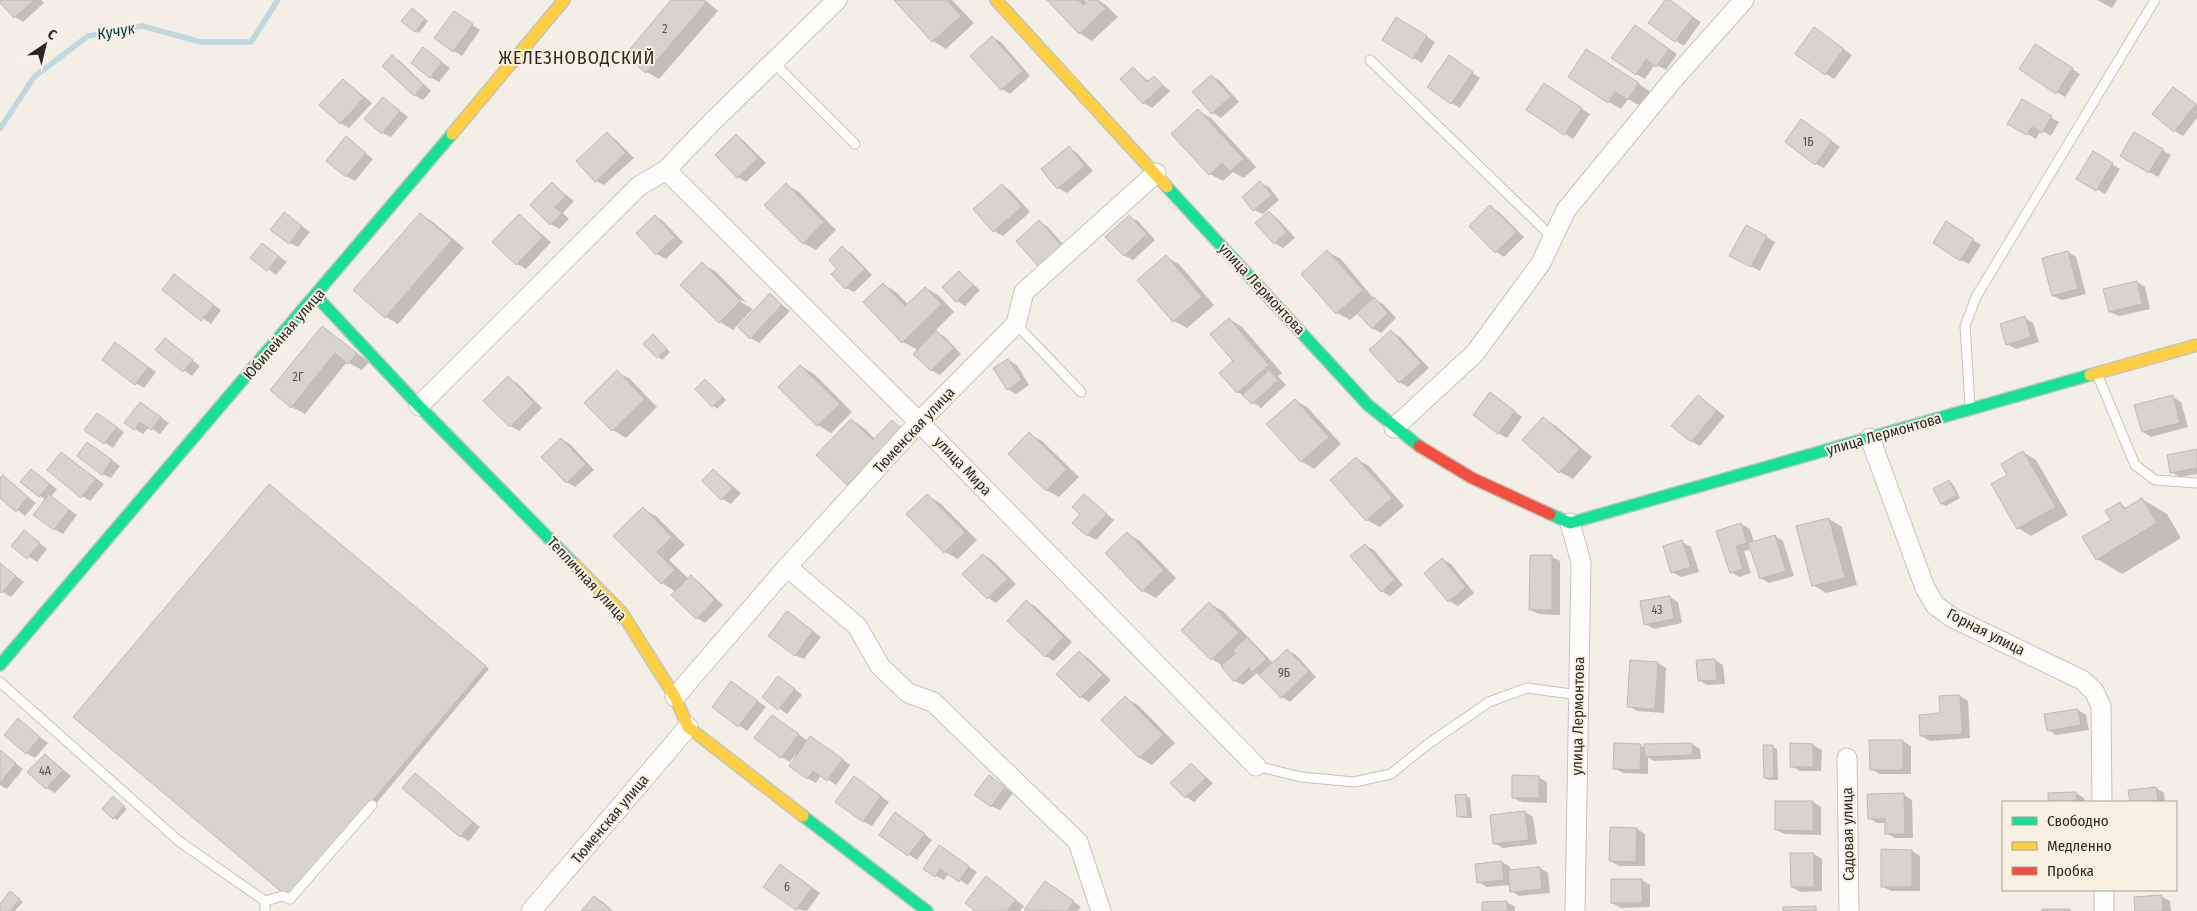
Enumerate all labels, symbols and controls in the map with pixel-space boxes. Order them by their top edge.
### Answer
water label: Кучук [95,18,137,44]
north arrow [20,20,70,70]
house number: 2 [662,22,668,36]
text: С [44,26,61,44]
district label: ЖЕЛЕЗНОВОДСКИЙ [499,47,655,69]
house number: 1Б [1803,135,1813,149]
street label: улица Лермонтова [1215,239,1309,339]
street label: Юбилейная улица [239,285,329,383]
house number: 2Г [293,370,304,384]
street label: Тюменская улица [870,383,958,477]
street label: улица Лермонтова [1824,409,1944,459]
street label: улица Мира [930,433,996,499]
street label: Тепличная улица [543,533,631,625]
house number: 43 [1651,603,1663,617]
street label: Горная улица [1944,605,2028,659]
street label: улица Лермонтова [1568,657,1588,775]
house number: 9Б [1278,666,1290,680]
house number: 4А [39,764,52,778]
street label: Тюменская улица [568,771,652,867]
street label: Садовая улица [1838,787,1858,881]
legend [2002,801,2177,891]
text: Свободно [2047,812,2109,830]
text: Медленно [2047,837,2112,855]
text: Пробка [2047,862,2094,880]
house number: 6 [784,880,790,894]

